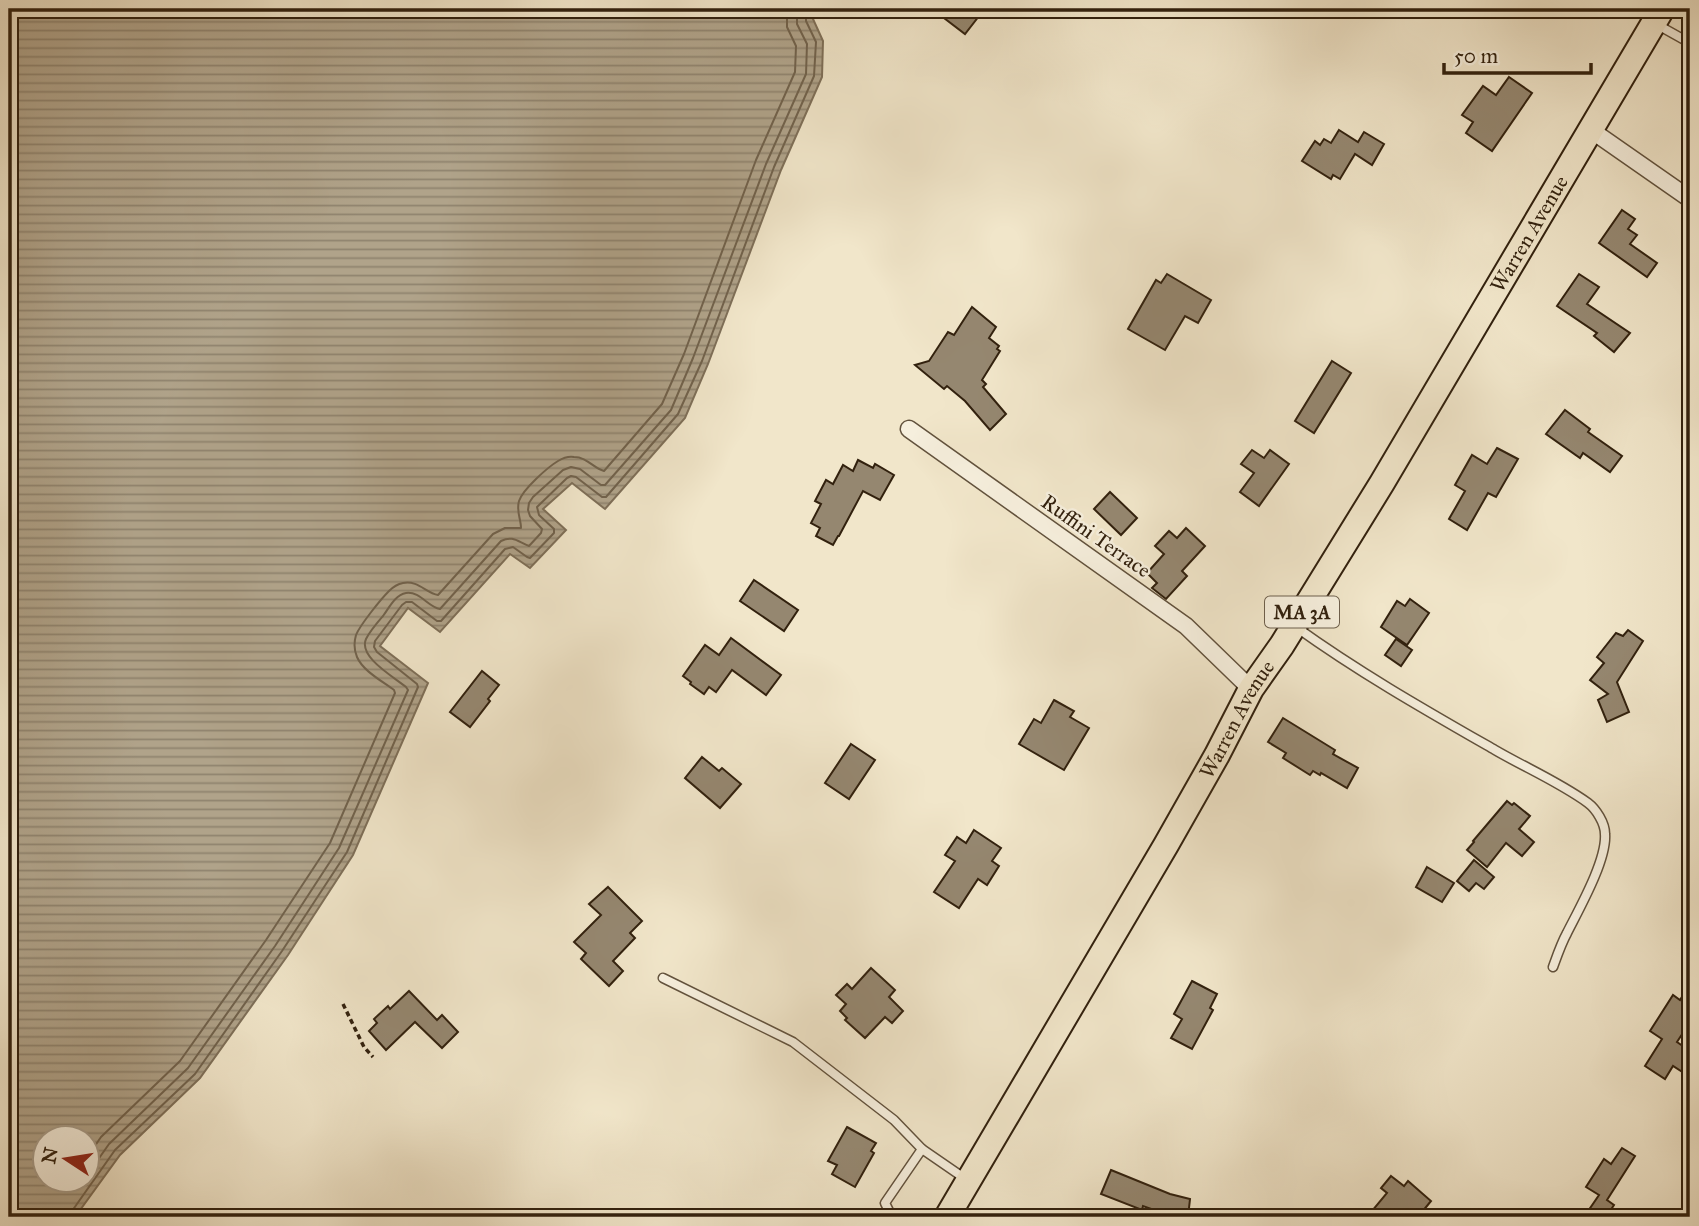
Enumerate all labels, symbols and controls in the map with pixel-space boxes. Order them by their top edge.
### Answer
scale bar [1444,32,1590,76]
text: 50 m [1454,43,1499,69]
street label: Warren Avenue [1485,171,1574,297]
street label: Ruffini Terrace [1036,489,1156,583]
road number: MA 3A [1265,596,1339,628]
street label: Warren Avenue [1194,655,1280,783]
north arrow [32,1124,102,1194]
text: N [37,1145,63,1166]

